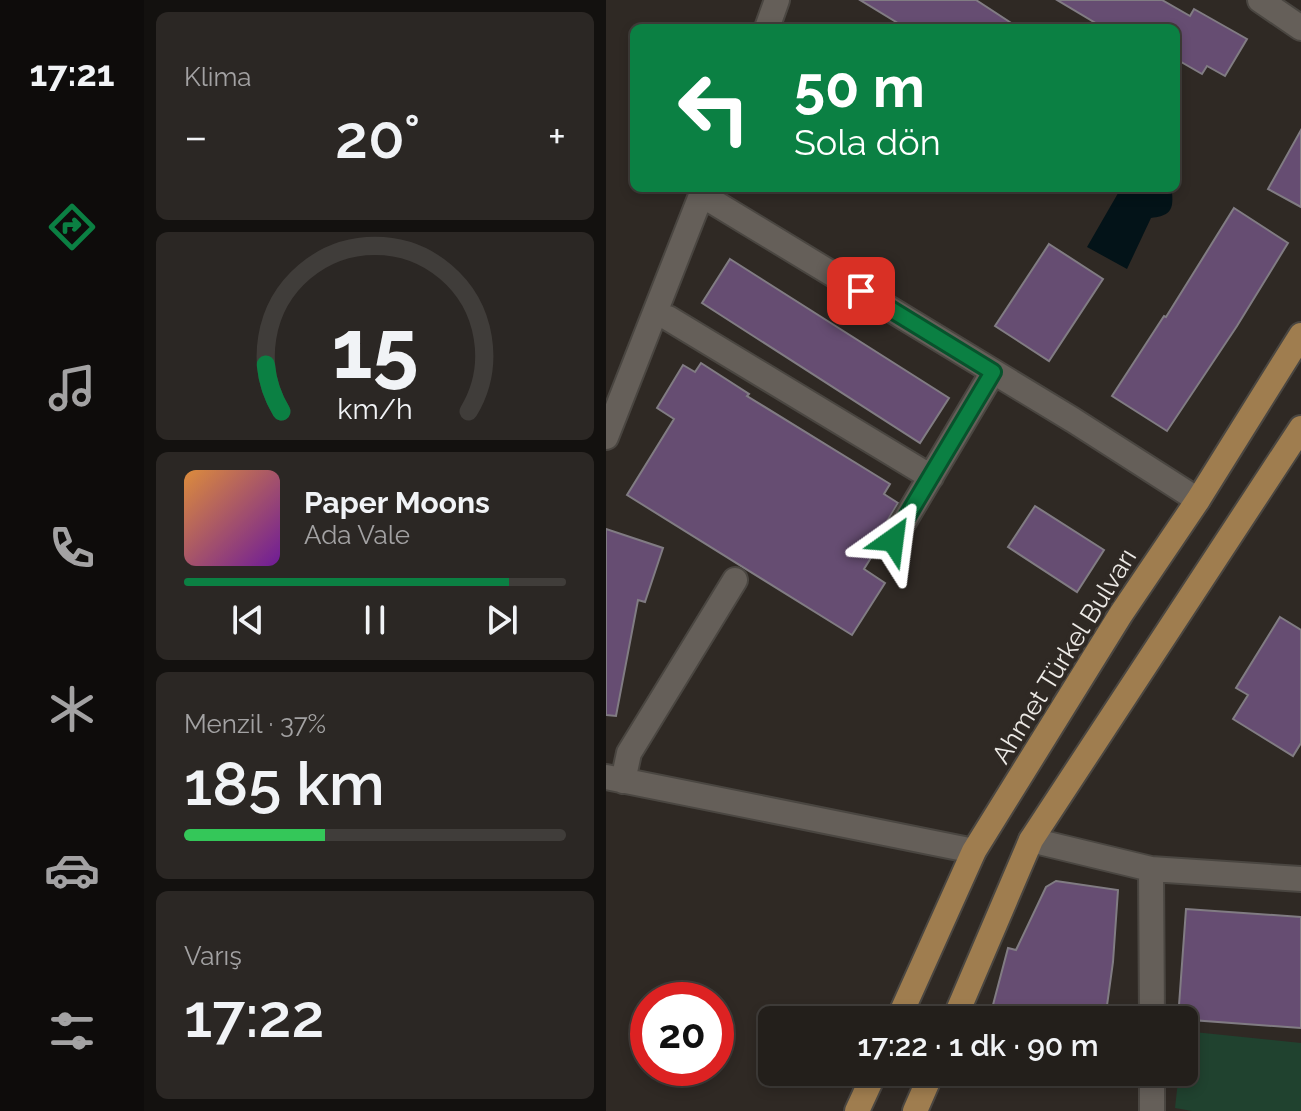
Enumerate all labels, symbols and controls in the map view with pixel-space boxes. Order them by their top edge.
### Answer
text: 17:21 [30,52,114,94]
text: 50 m [794,54,925,120]
icon: left [662,56,766,160]
text: Klima [184,62,252,92]
text: 20° [335,102,420,172]
text: − [184,111,208,162]
text: + [548,111,566,162]
text: Sola dön [794,121,941,163]
icon: directions [44,199,100,255]
pin [827,257,895,325]
icon: arrive [839,269,883,313]
text: 15 [331,299,419,396]
icon: music [44,360,100,416]
text: km/h [337,392,413,426]
text: Paper Moons [304,485,490,520]
position arrow [851,498,935,582]
icon: phone [44,520,100,576]
text: Ada Vale [304,520,410,550]
street label: Ahmet Türkel Bulvarı [986,543,1142,769]
icon: previous [226,598,270,642]
icon: pause [353,598,397,642]
icon: next [480,598,524,642]
icon: climate [44,681,100,737]
text: Menzil · 37% [184,709,326,739]
text: 185 km [184,749,385,819]
icon: car [44,842,100,898]
text: Varış [184,941,242,971]
text: 17:22 [184,981,324,1051]
speed limit sign: 20 [630,982,734,1086]
icon: filters [44,1003,100,1059]
text: 17:22 · 1 dk · 90 m [857,1028,1099,1063]

